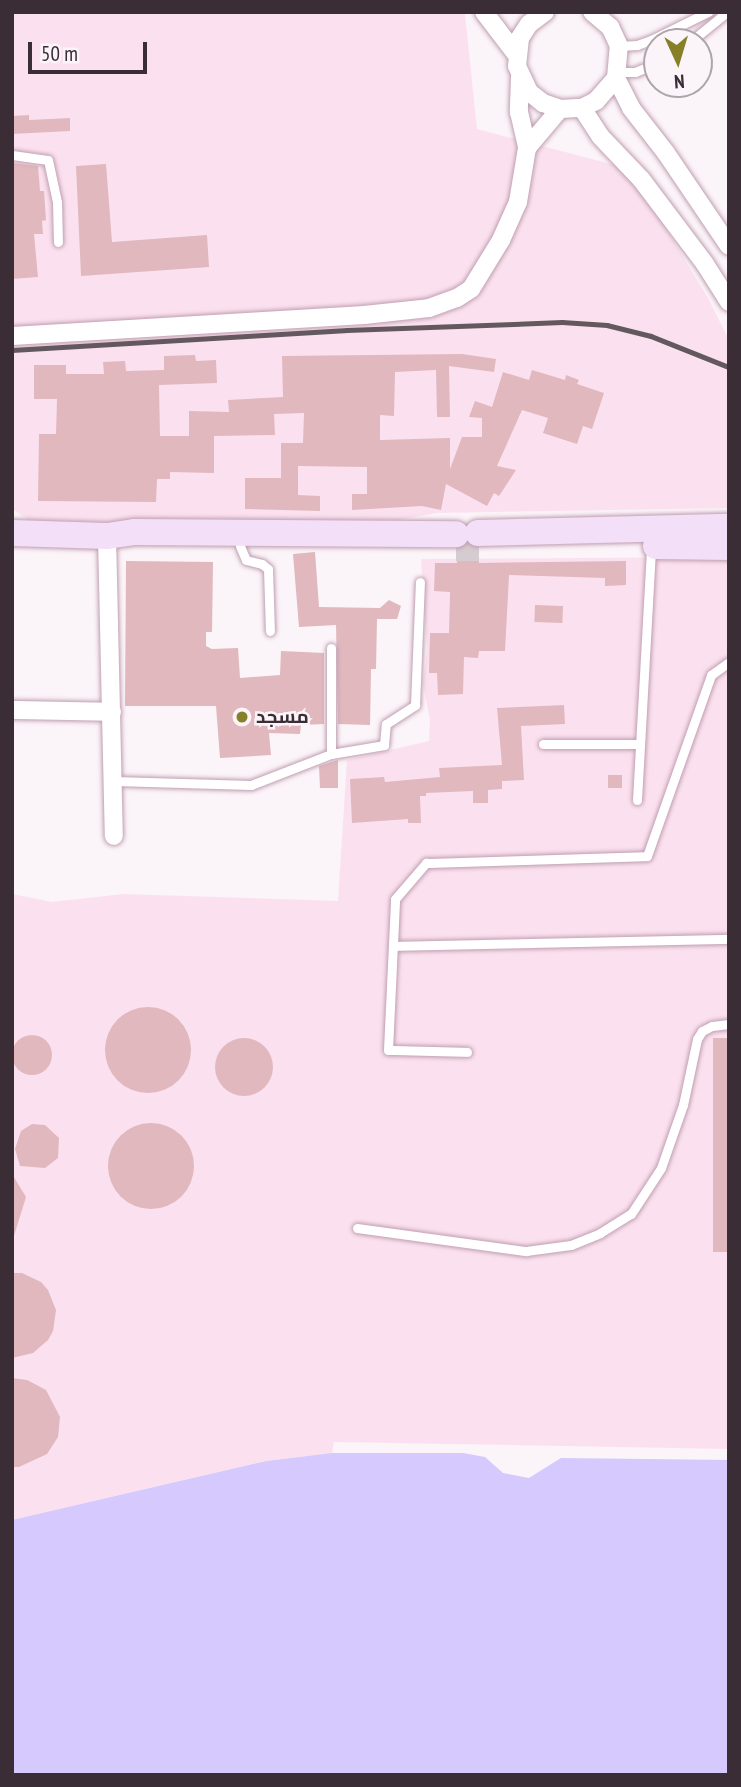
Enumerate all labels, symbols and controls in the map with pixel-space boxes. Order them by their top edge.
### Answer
scale bar [32,28,150,72]
north arrow [643,28,713,98]
text: 50 m [41,40,78,67]
text: N [673,70,685,94]
place label: مسجد [256,706,309,728]
marker: مسجد [234,709,250,725]

